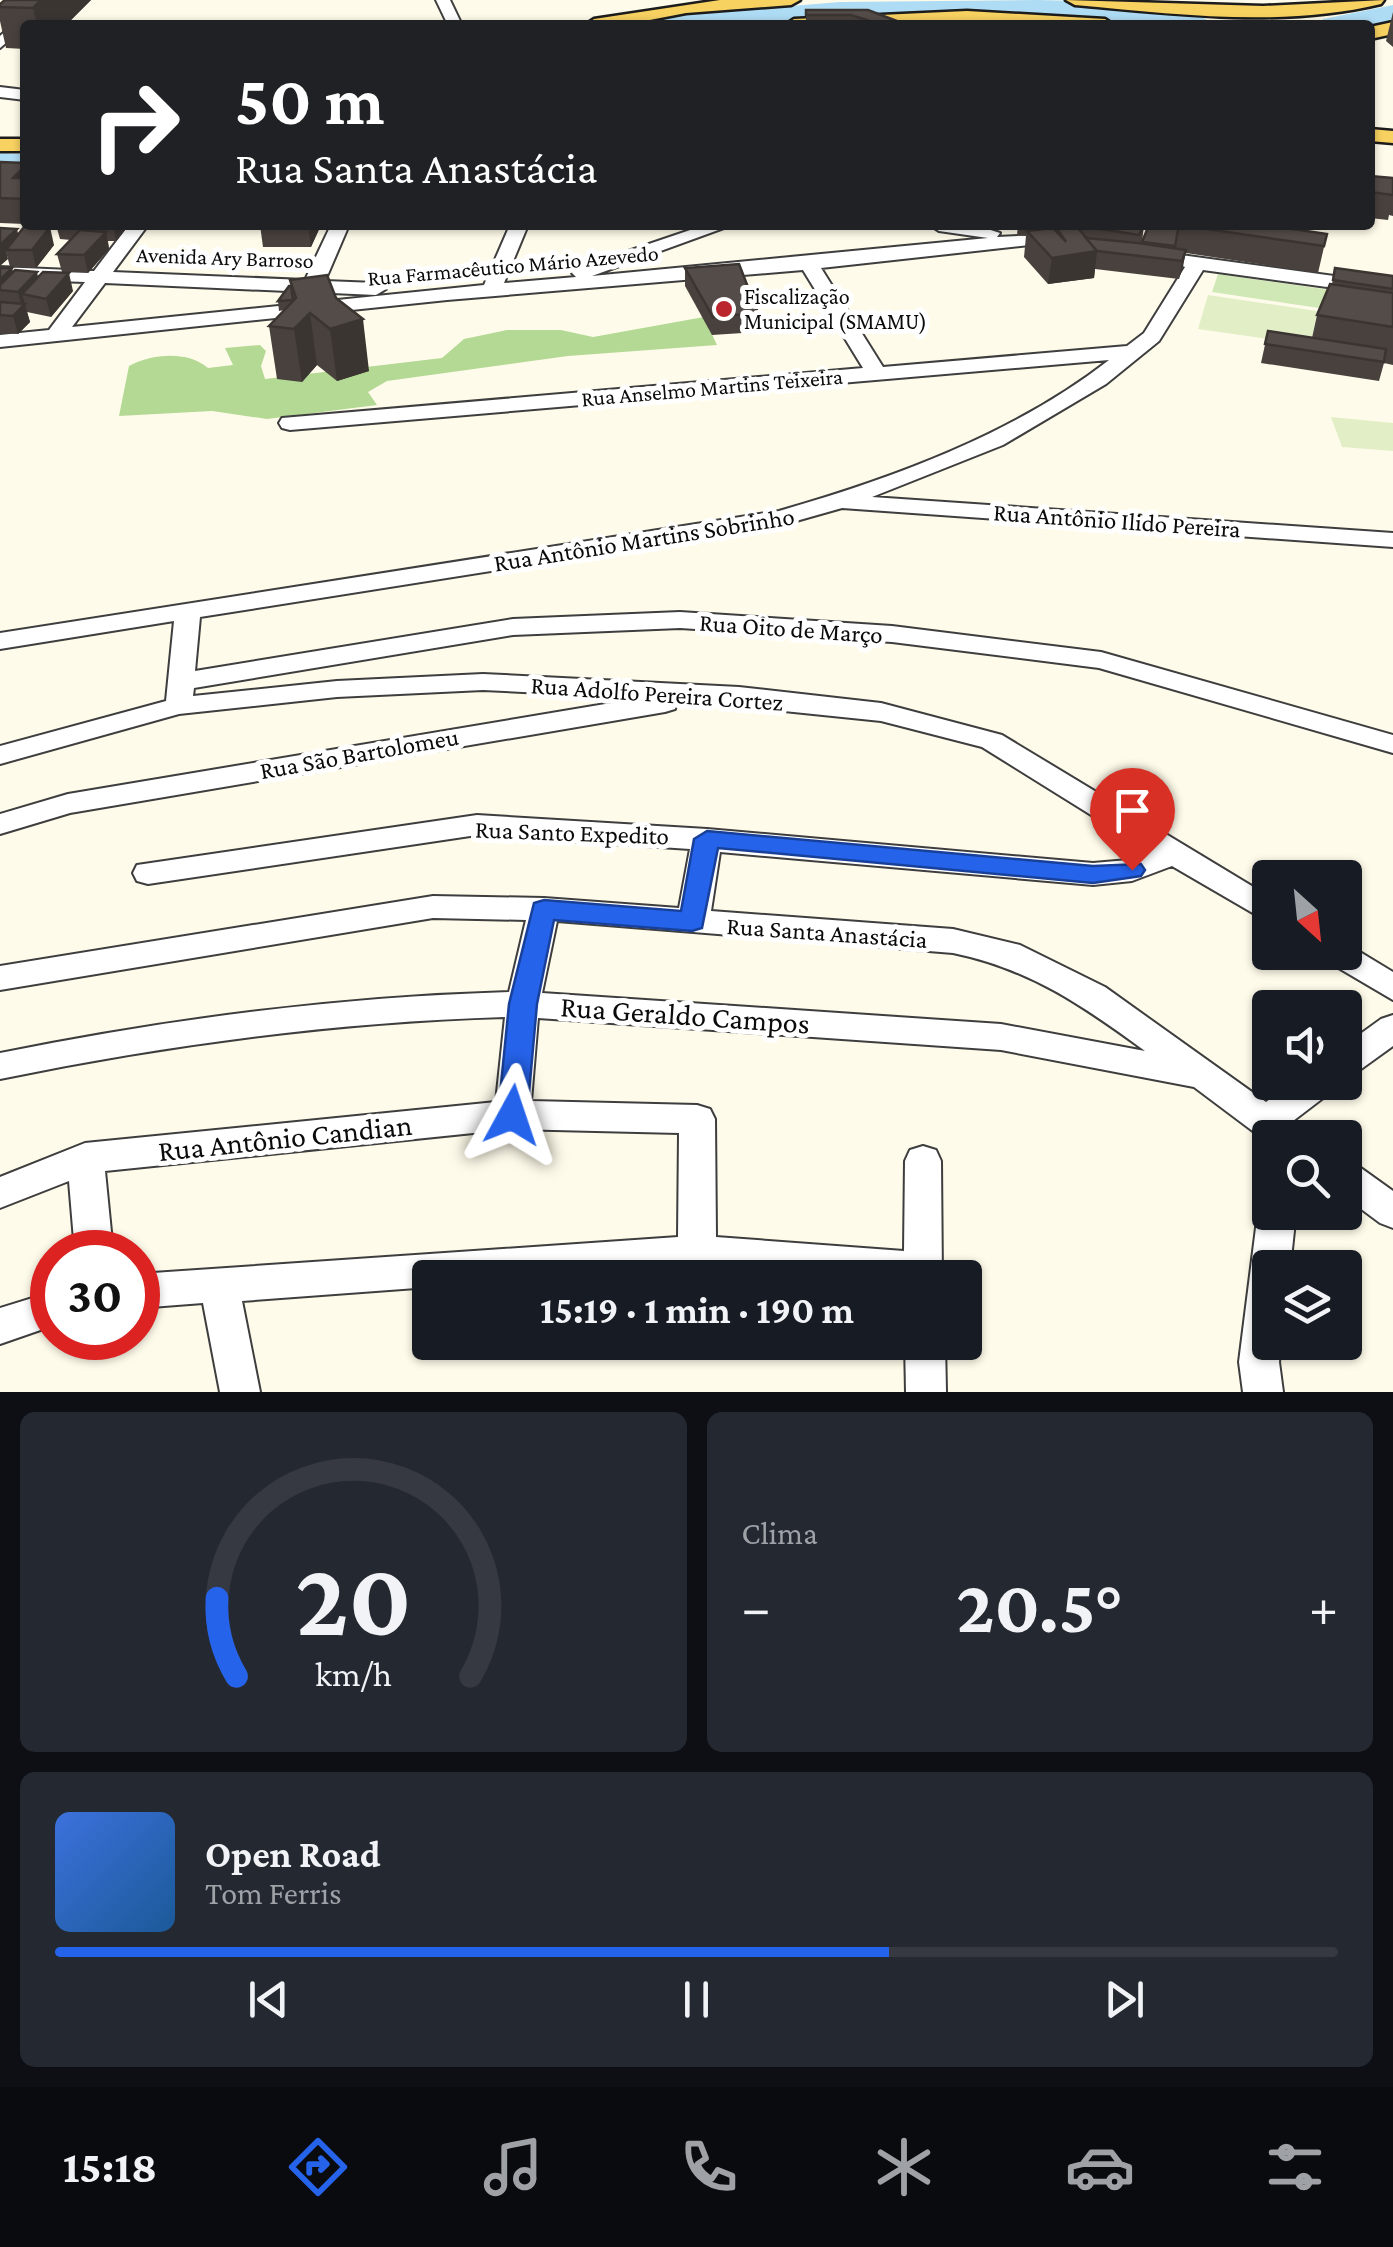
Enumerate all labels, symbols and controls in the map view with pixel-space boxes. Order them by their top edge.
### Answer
icon: right [70,60,200,190]
text: 50 m [235,61,385,139]
text: Rua Santa Anastácia [235,143,598,193]
street label: Rua Farmacêutico Mário Azevedo [366,240,660,291]
street label: Avenida Ary Barroso [136,242,314,273]
place label: Fiscalização Municipal (SMAMU) [744,284,927,335]
marker: Fiscalização Municipal (SMAMU) [713,298,735,320]
street label: Rua Anselmo Martins Teixeira [580,364,844,411]
street label: Rua Antônio Ilido Pereira [992,498,1242,543]
street label: Rua Antônio Martins Sobrinho [492,502,796,577]
street label: Rua Oito de Março [698,609,884,649]
street label: Rua Adolfo Pereira Cortez [530,671,784,716]
street label: Rua São Bartolomeu [258,723,461,784]
pin [1090,768,1175,871]
icon: arrive [1105,783,1160,838]
street label: Rua Santo Expedito [474,816,669,850]
north arrow [1252,860,1362,970]
map controls [1252,860,1362,1360]
street label: Rua Santa Anastácia [726,912,929,953]
street label: Rua Geraldo Campos [559,989,811,1041]
button: sound [1252,990,1362,1100]
position arrow [460,1063,564,1167]
street label: Rua Antônio Candian [156,1108,414,1167]
button: search [1252,1120,1362,1230]
speed limit sign: 30 [30,1230,160,1360]
button: layers [1252,1250,1362,1360]
text: 15:19 · 1 min · 190 m [540,1289,854,1331]
text: Clima [742,1515,818,1551]
text: 20 [295,1541,411,1656]
text: 20.5° [956,1565,1123,1648]
text: − [742,1577,771,1638]
text: + [1309,1577,1338,1638]
text: km/h [315,1654,392,1694]
text: Open Road [205,1833,381,1875]
text: Tom Ferris [205,1875,342,1911]
icon: previous [241,1972,296,2027]
icon: pause [669,1972,724,2027]
icon: next [1097,1972,1152,2027]
icon: directions [283,2132,353,2202]
icon: music [478,2132,548,2202]
icon: phone [674,2132,744,2202]
icon: climate [869,2132,939,2202]
icon: car [1065,2132,1135,2202]
icon: filters [1260,2132,1330,2202]
text: 15:18 [63,2142,157,2192]

